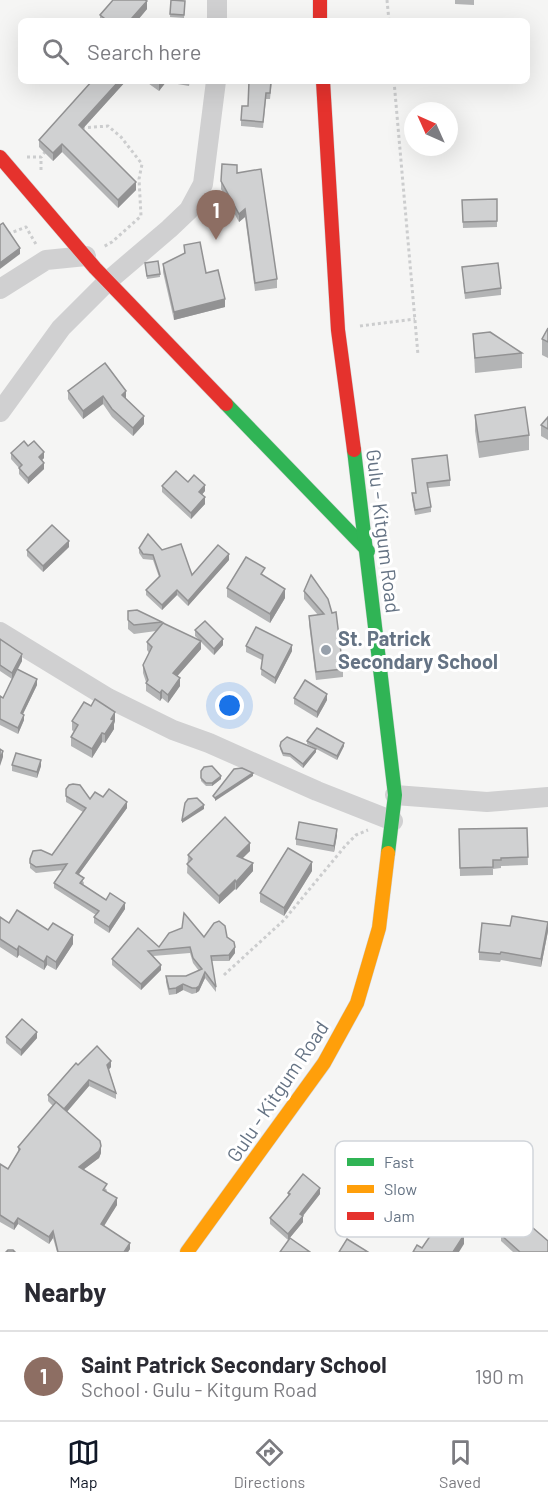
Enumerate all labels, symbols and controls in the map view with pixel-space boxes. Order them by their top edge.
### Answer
search box [18,18,530,84]
icon: search [39,35,72,68]
text: Search here [87,38,201,64]
north arrow [404,102,458,156]
pin: 1 [196,190,236,240]
street label: Gulu - Kitgum Road [362,448,406,614]
place label: St. Patrick Secondary School [338,626,498,673]
marker: St. Patrick Secondary School [319,643,333,657]
your location [215,691,244,720]
street label: Gulu - Kitgum Road [221,1016,333,1166]
legend [335,1141,533,1237]
text: Fast [384,1152,414,1171]
text: Slow [384,1179,417,1198]
text: Jam [384,1206,415,1225]
text: Nearby [24,1276,106,1307]
text: Saint Patrick Secondary School [81,1351,387,1377]
text: 1 [40,1364,47,1388]
text: 190 m [475,1364,524,1388]
text: School · Gulu - Kitgum Road [81,1377,317,1401]
tab: Map [67,1436,100,1491]
tab: Directions [234,1436,305,1491]
tab: Saved [439,1436,481,1491]

